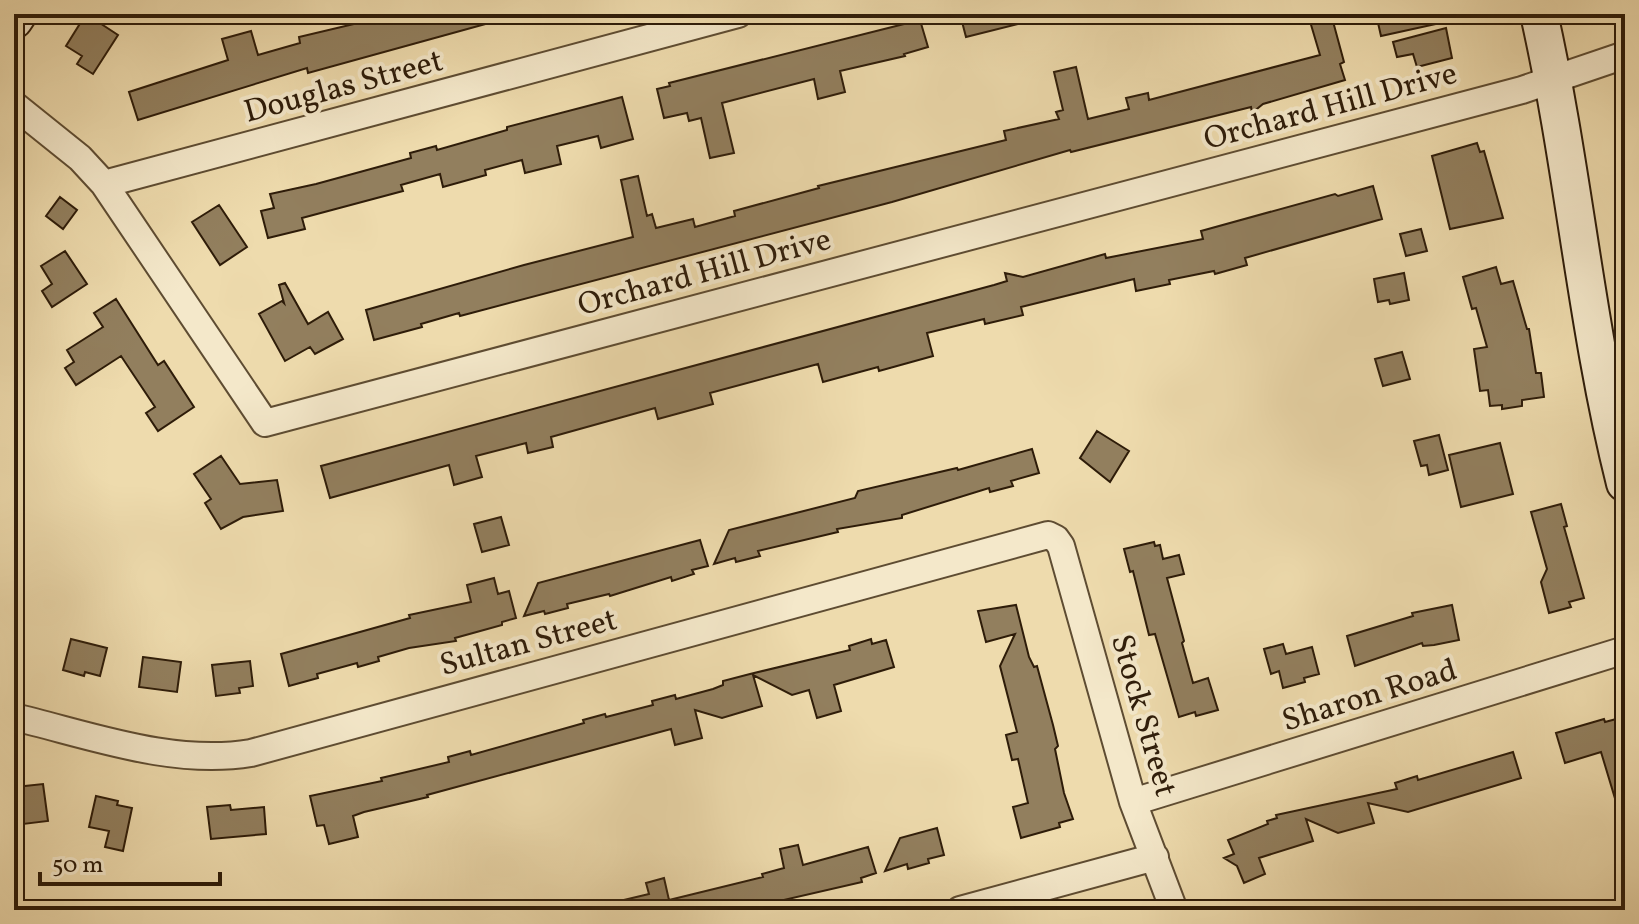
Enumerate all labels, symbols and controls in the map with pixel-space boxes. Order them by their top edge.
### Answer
street label: Douglas Street [239,40,448,136]
street label: Orchard Hill Drive [1199,53,1462,163]
street label: Orchard Hill Drive [573,219,836,329]
street label: Sultan Street [435,599,622,689]
street label: Stock Street [1098,630,1186,802]
street label: Sharon Road [1277,649,1463,744]
scale bar [40,836,220,886]
text: 50 m [52,849,104,883]

